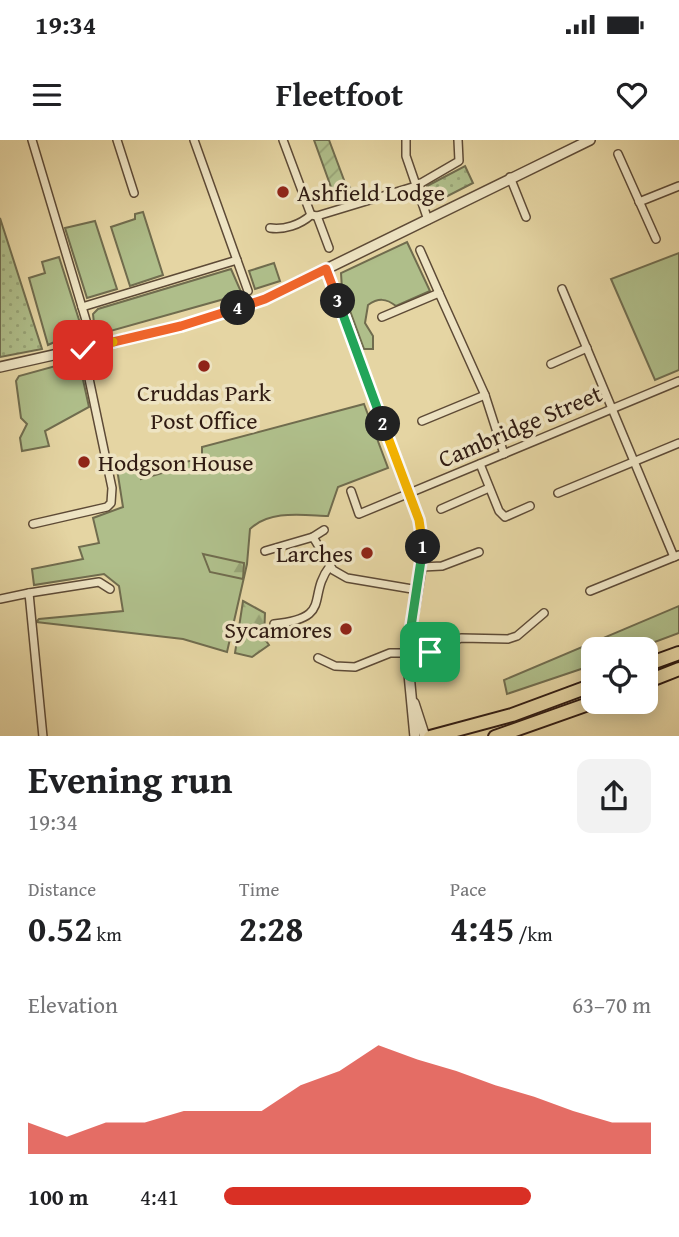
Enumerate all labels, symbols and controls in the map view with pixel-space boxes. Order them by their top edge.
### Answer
text: 19:34 [35,5,96,44]
text: Fleetfoot [276,71,403,118]
icon: menu [28,76,66,114]
icon: heart [613,76,651,114]
place label: Ashfield Lodge [297,175,445,210]
marker: Ashfield Lodge [275,184,291,200]
pin: 3 [320,284,356,318]
text: 3 [333,286,342,314]
pin: 4 [220,290,256,326]
text: 4 [233,293,242,321]
pin [53,320,113,380]
icon: check [64,331,102,369]
marker: Cruddas Park Post Office [196,358,212,374]
place label: Cruddas Park Post Office [137,375,272,438]
street label: Cambridge Street [433,375,608,476]
pin: 2 [366,406,400,442]
text: 2 [378,409,387,437]
place label: Hodgson House [98,445,253,480]
marker: Hodgson House [76,454,92,470]
pin: 1 [406,530,440,564]
text: 1 [418,532,427,560]
place label: Larches [276,536,353,571]
marker: Larches [359,545,375,561]
place label: Sycamores [224,612,332,647]
marker: Sycamores [338,621,354,637]
pin [400,622,460,682]
icon: arrive [411,633,449,671]
map controls [581,637,658,714]
button: locate [581,637,658,714]
text: Evening run [28,751,232,807]
button: share [577,759,651,833]
text: 19:34 [28,805,78,838]
text: Distance [28,875,96,903]
text: Time [239,875,279,903]
text: Pace [450,875,487,903]
text: 0.52 [28,903,92,954]
text: 2:28 [239,903,303,954]
text: 4:45 [450,903,514,954]
text: km [92,920,122,948]
text: /km [514,920,553,948]
text: Elevation [28,988,118,1021]
text: 63–70 m [572,988,651,1021]
text: 100 m [28,1180,89,1213]
text: 4:41 [140,1180,179,1213]

